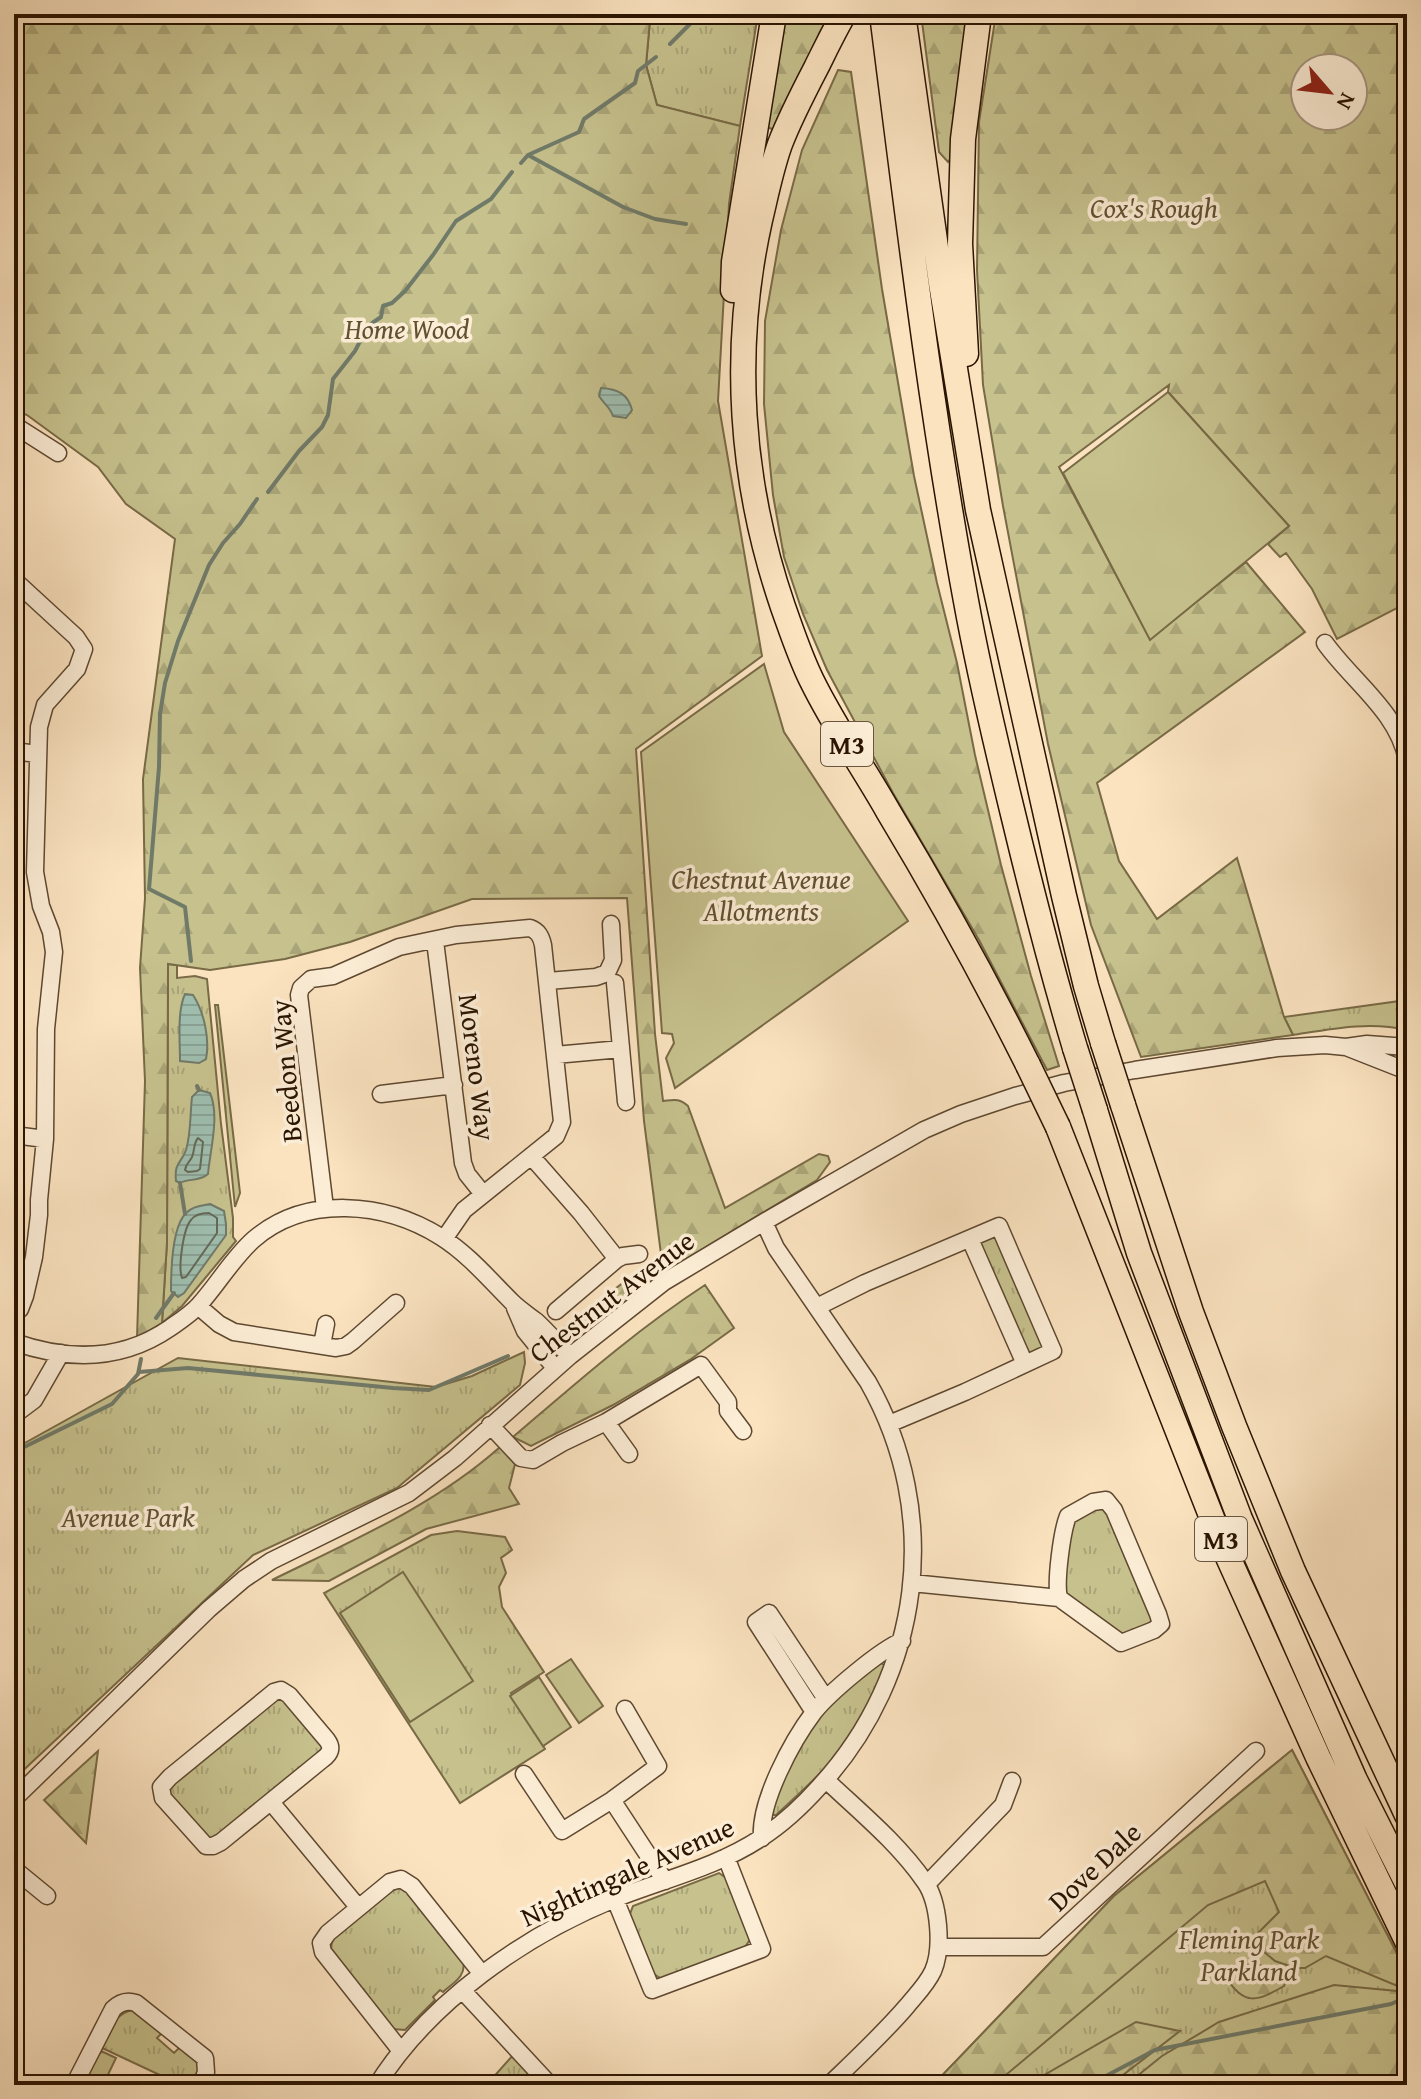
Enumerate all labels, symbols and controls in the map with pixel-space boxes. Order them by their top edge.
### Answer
north arrow [1289,52,1369,132]
text: N [1329,87,1364,116]
park label: Cox's Rough [1090,187,1218,228]
park label: Home Wood [343,308,470,349]
road number: M3 [821,722,873,766]
park label: Chestnut Avenue Allotments [671,858,851,931]
street label: Moreno Way [449,991,507,1143]
street label: Beedon Way [258,998,312,1144]
street label: Chestnut Avenue [520,1220,702,1372]
park label: Avenue Park [60,1496,195,1537]
road number: M3 [1195,1517,1247,1561]
street label: Nightingale Avenue [514,1806,740,1936]
street label: Dove Dale [1038,1812,1150,1920]
park label: Fleming Park Parkland [1178,1918,1320,1991]

